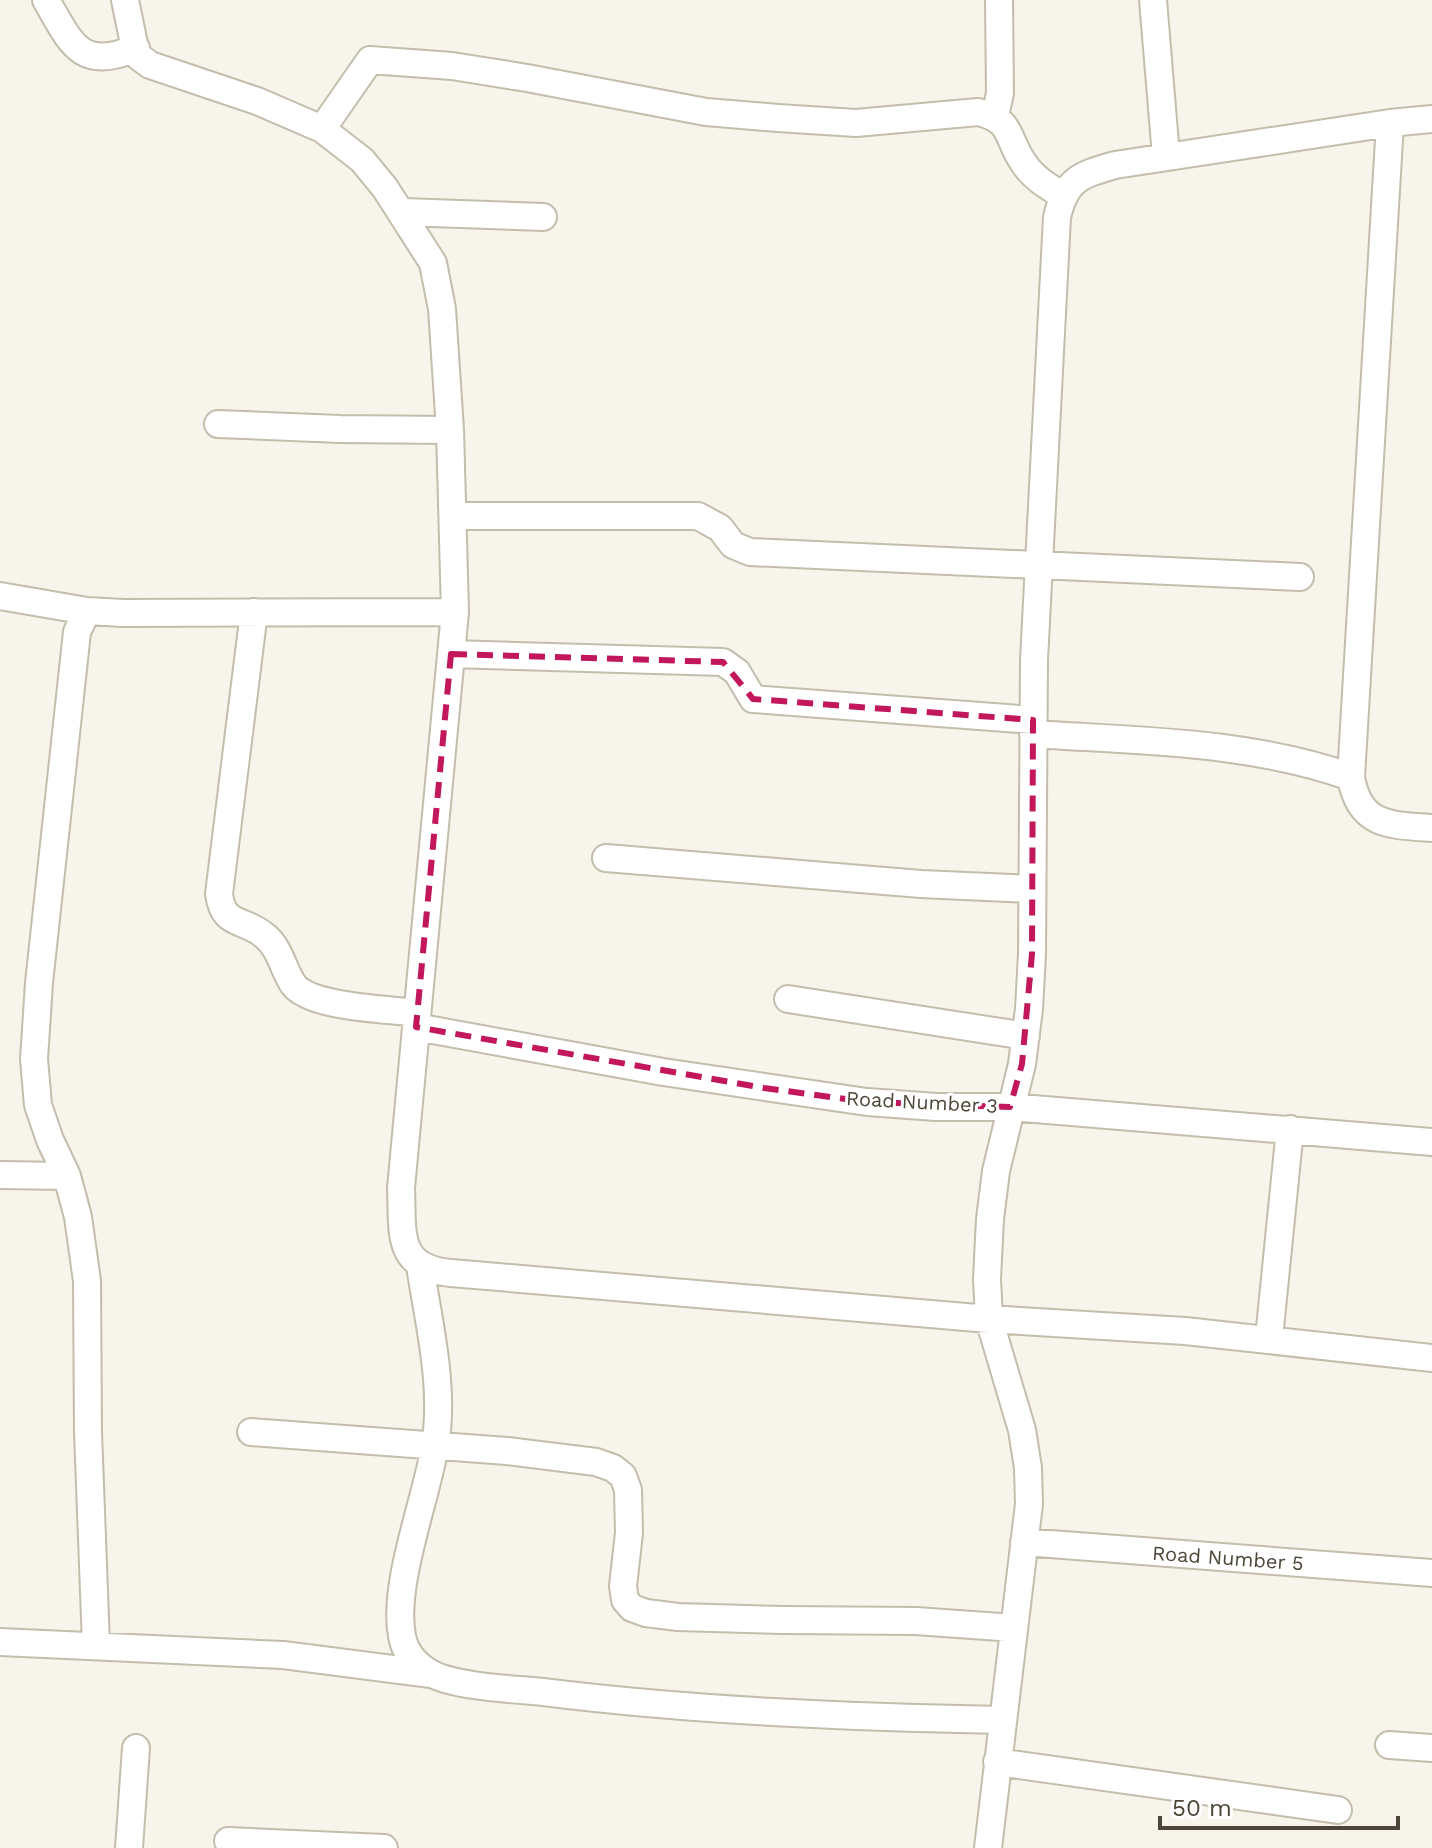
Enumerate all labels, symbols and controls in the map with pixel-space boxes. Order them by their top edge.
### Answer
street label: Road Number 3 [846,1086,998,1118]
street label: Road Number 5 [1151,1541,1305,1575]
scale bar [1160,1780,1398,1830]
text: 50 m [1172,1794,1232,1822]

